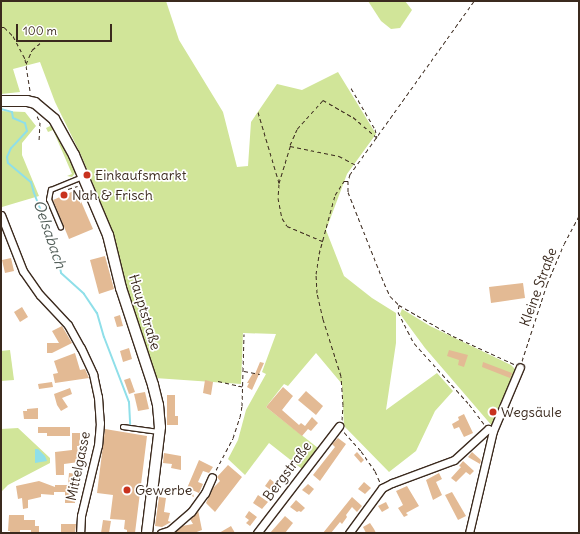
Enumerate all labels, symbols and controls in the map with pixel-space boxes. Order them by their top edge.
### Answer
scale bar [18,16,114,42]
text: 100 m [23,23,57,38]
place label: Einkaufsmarkt [95,167,186,183]
marker: Einkaufsmarkt [82,170,92,180]
place label: Nah & Frisch [72,187,153,203]
marker: Nah & Frisch [59,190,69,200]
water label: Oelsabach [30,197,70,271]
street label: Kleine Straße [516,245,560,329]
street label: Hauptstraße [125,272,165,352]
place label: Wegsäule [501,404,562,420]
marker: Wegsäule [488,407,498,417]
street label: Mittelgasse [62,430,94,502]
street label: Bergstraße [259,438,315,504]
place label: Gewerbe [135,482,192,498]
marker: Gewerbe [122,485,132,495]

